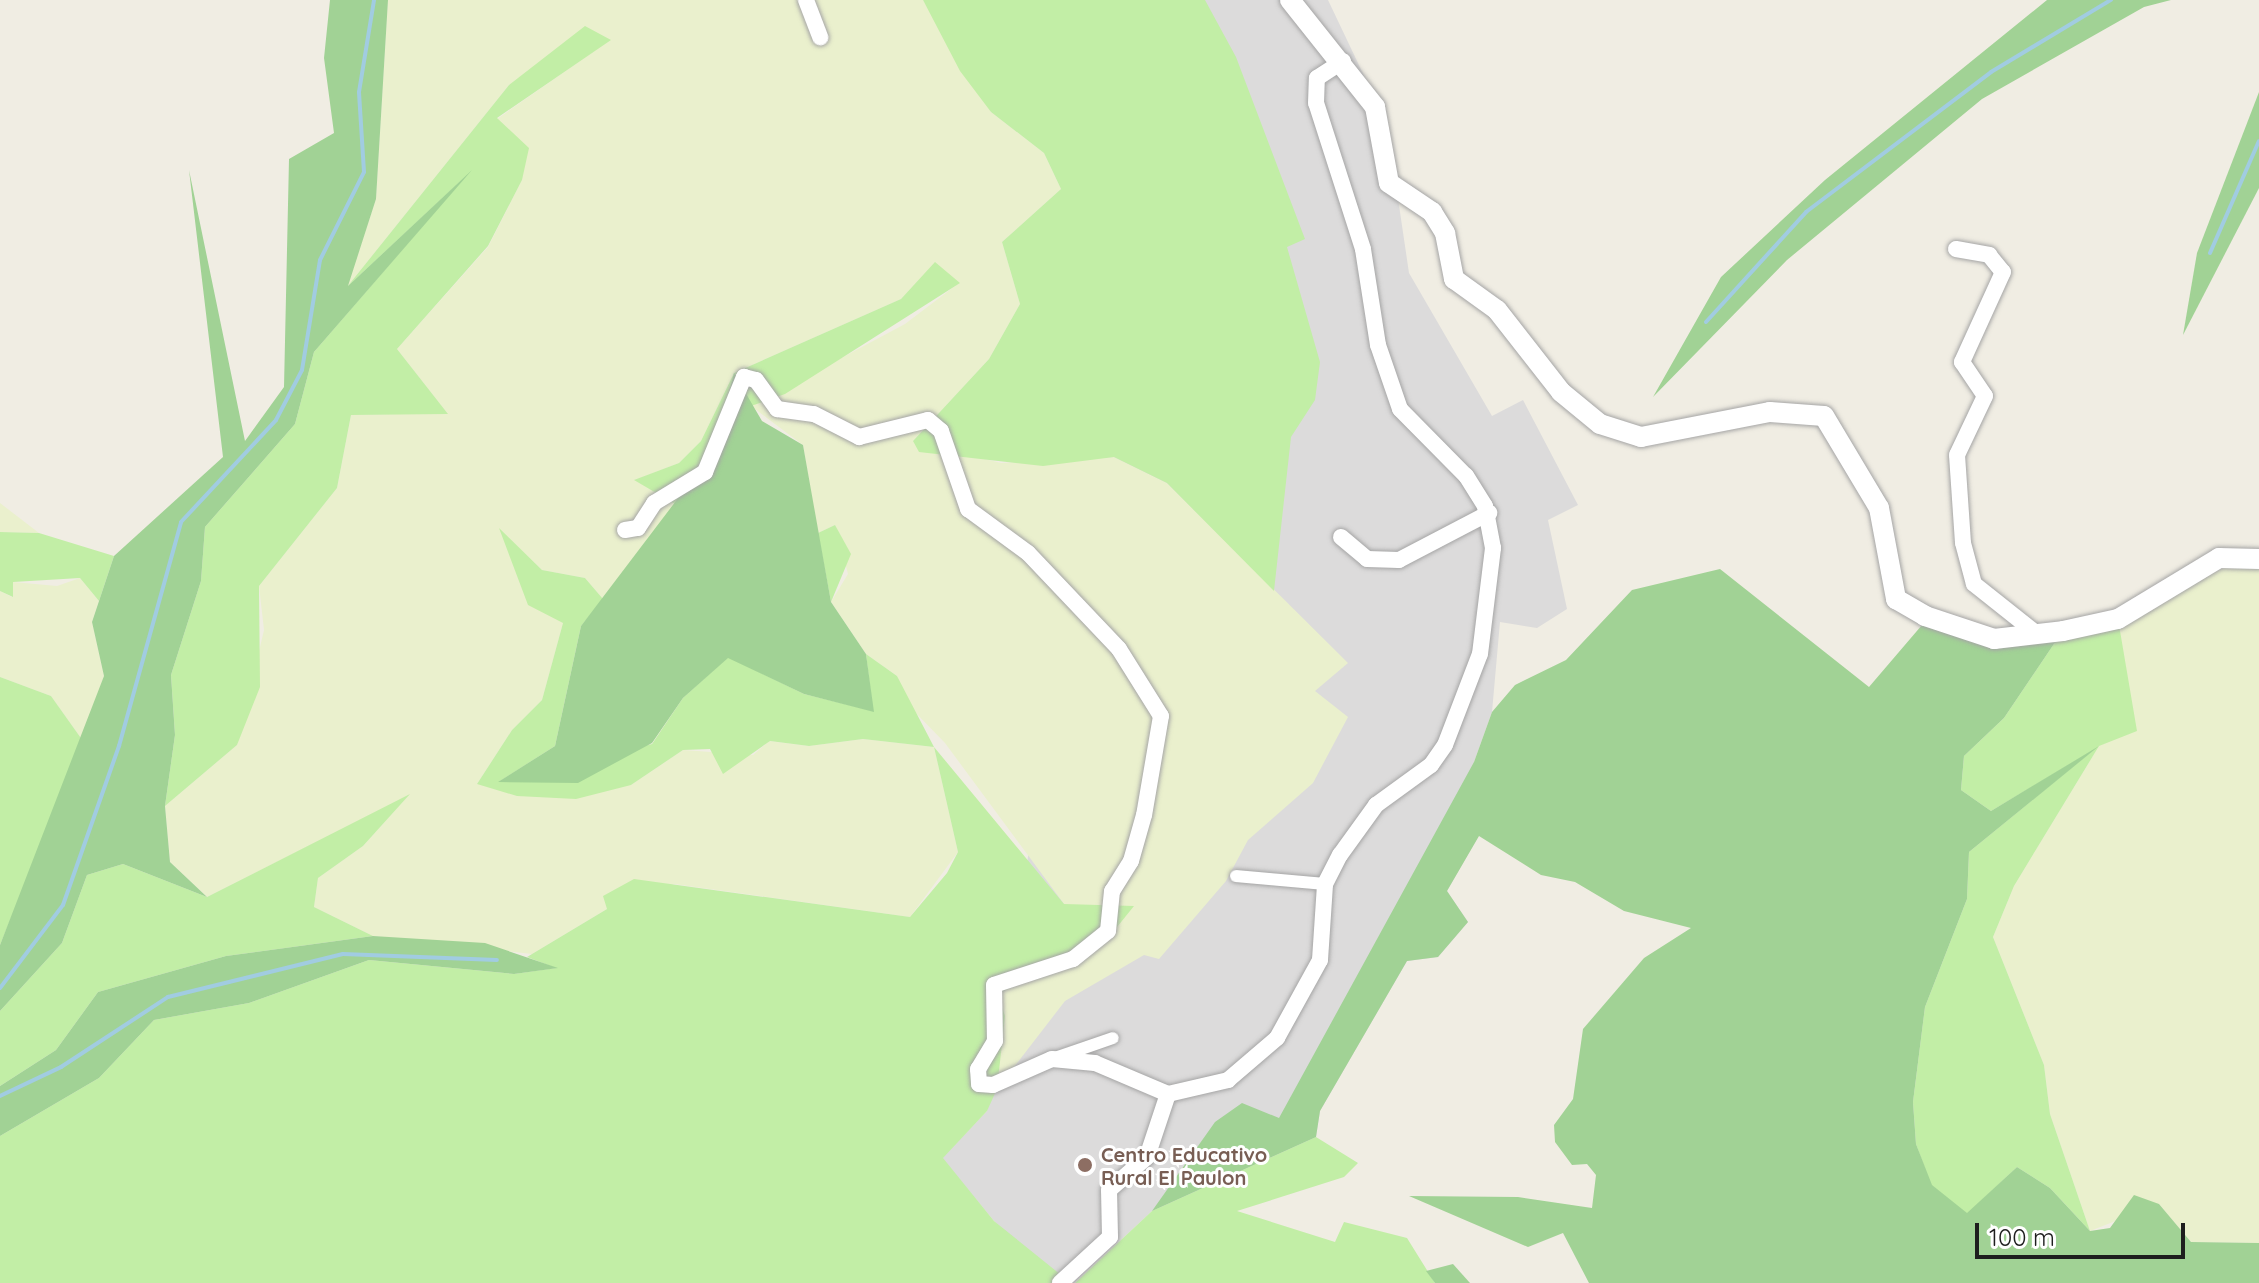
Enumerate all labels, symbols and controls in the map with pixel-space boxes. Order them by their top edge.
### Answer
place label: Centro Educativo Rural El Paulon [1101,1142,1267,1189]
marker: Centro Educativo Rural El Paulon [1076,1156,1094,1174]
scale bar [1979,1207,2189,1257]
text: 100 m [1989,1222,2055,1252]

